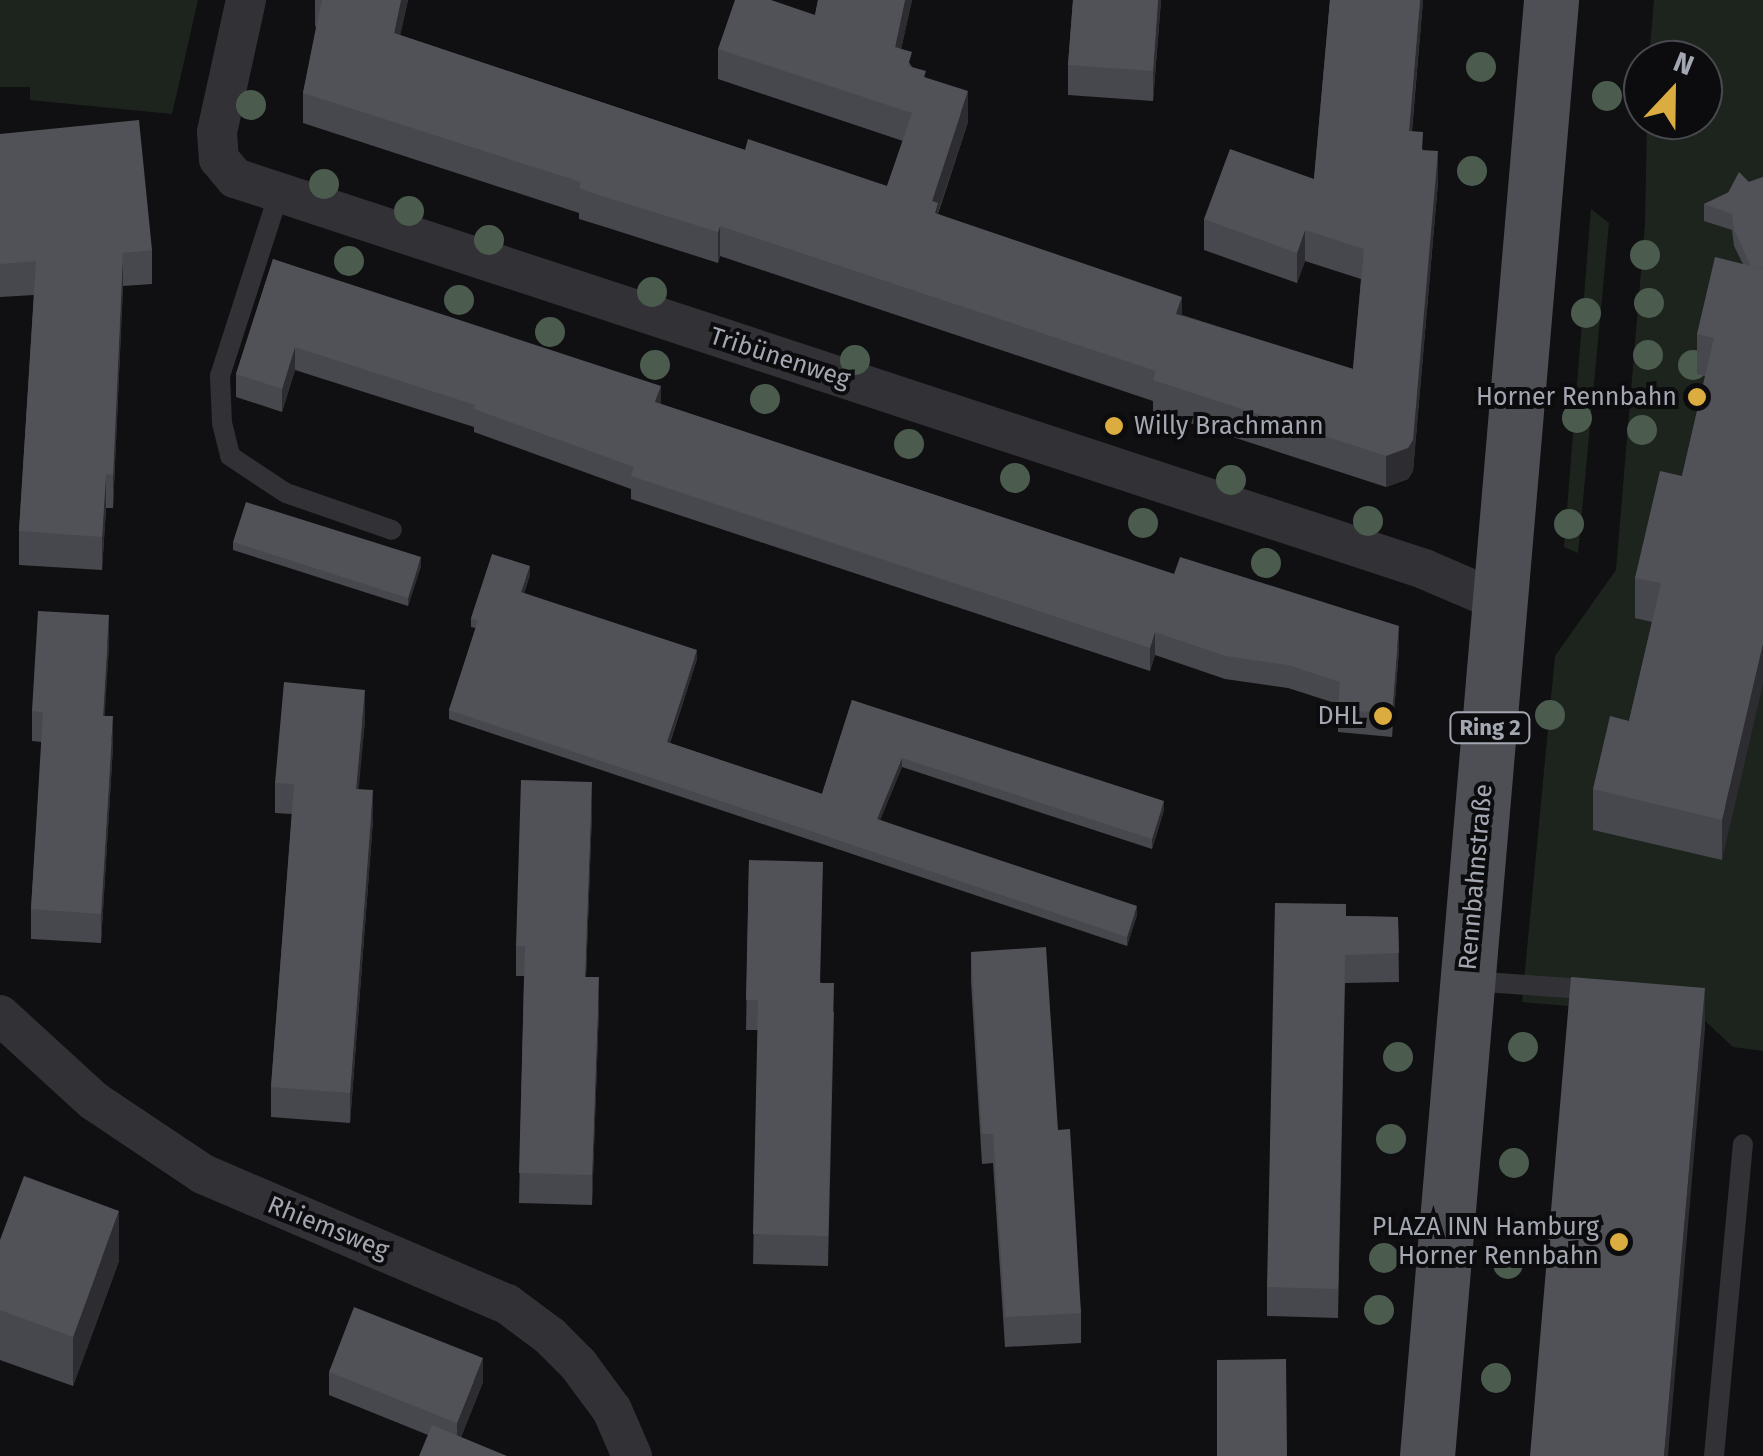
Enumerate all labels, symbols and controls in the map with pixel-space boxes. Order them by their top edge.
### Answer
north arrow [1623,40,1723,140]
text: N [1669,45,1698,82]
street label: Tribünenweg [706,321,854,395]
place label: Horner Rennbahn [1476,382,1677,412]
marker: Horner Rennbahn [1686,386,1708,408]
place label: Willy Brachmann [1134,411,1324,441]
marker: Willy Brachmann [1103,415,1125,437]
place label: DHL [1317,701,1363,731]
marker: DHL [1372,705,1394,727]
road number: Ring 2 [1448,711,1532,745]
street label: Rennbahnstraße [1453,783,1499,971]
street label: Rhiemsweg [263,1190,393,1266]
place label: PLAZA INN Hamburg Horner Rennbahn [1372,1213,1599,1272]
marker: PLAZA INN Hamburg Horner Rennbahn [1608,1231,1630,1253]

